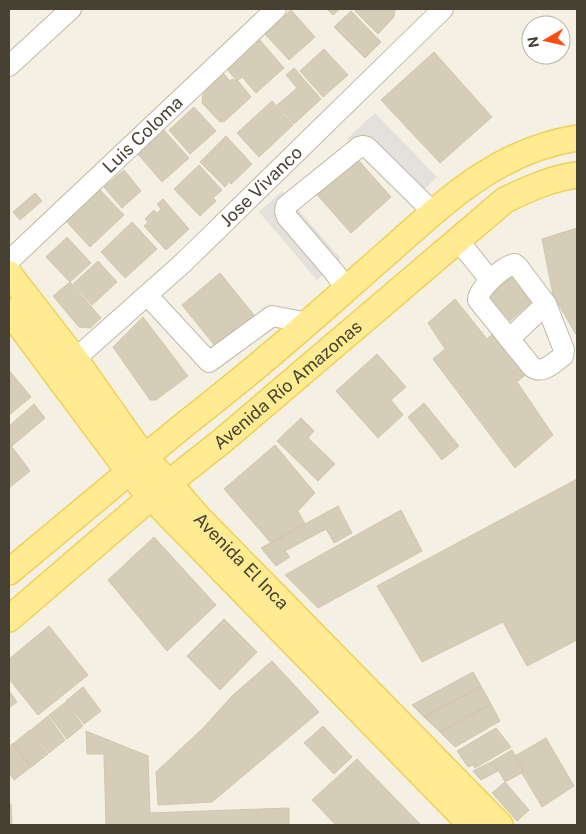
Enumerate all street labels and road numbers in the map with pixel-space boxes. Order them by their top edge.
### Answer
street label: Luis Coloma [98,92,187,177]
street label: Jose Vivanco [216,142,306,231]
street label: Avenida Río Amazonas [209,316,366,454]
street label: Avenida El Inca [190,508,293,613]

